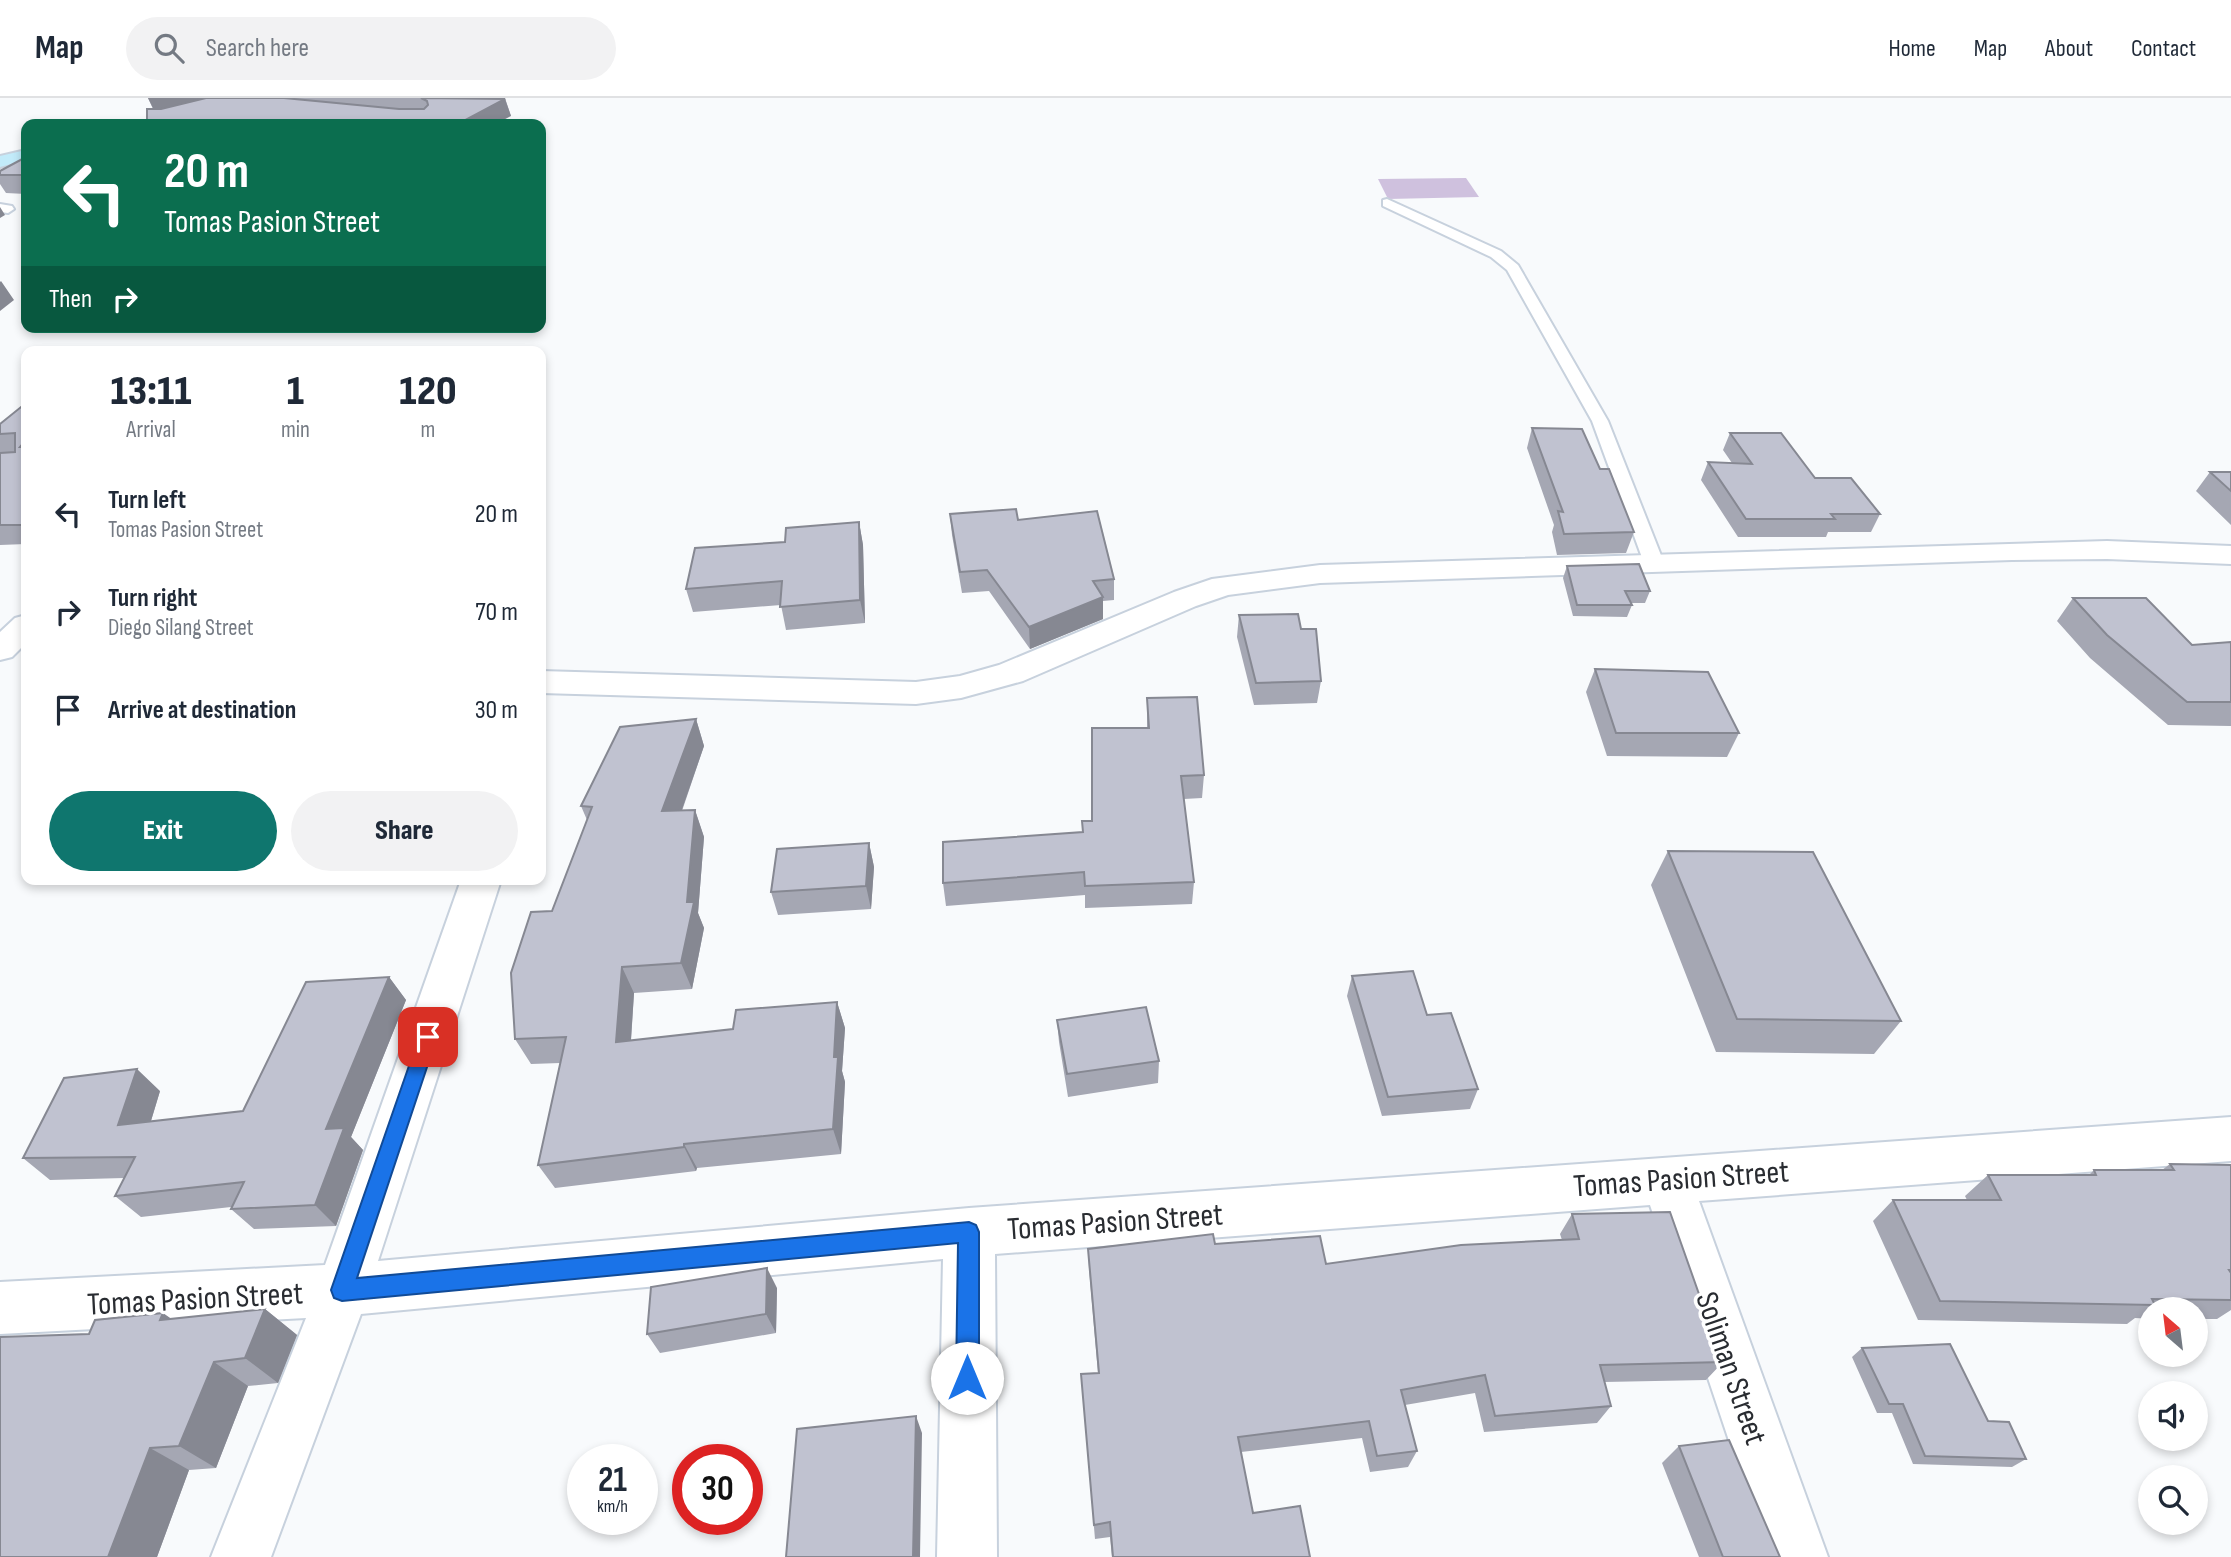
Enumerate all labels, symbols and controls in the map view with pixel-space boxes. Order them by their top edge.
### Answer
search box [126,17,616,80]
text: Map [35,28,84,68]
icon: search [150,29,188,67]
text: Search here [206,33,309,64]
text: Home [1888,34,1936,63]
text: Map [1974,34,2007,63]
text: About [2045,34,2093,63]
text: Contact [2131,34,2196,63]
text: 20 m [164,143,249,202]
icon: left [49,147,140,238]
text: Tomas Pasion Street [164,203,380,242]
icon: right [106,280,144,318]
text: Then [49,284,92,315]
text: 13:11 [110,366,192,417]
text: 1 [287,366,304,417]
text: 120 [399,366,457,417]
text: Arrival [126,416,176,444]
text: min [281,416,310,444]
text: m [421,416,435,444]
text: Turn left [108,485,186,516]
icon: left [49,495,87,533]
text: 20 m [475,499,518,530]
text: Tomas Pasion Street [108,516,263,544]
text: Turn right [108,583,197,614]
icon: right [49,593,87,631]
text: 70 m [475,597,518,628]
text: Diego Silang Street [108,614,254,642]
icon: arrive [49,691,87,729]
text: Arrive at destination [108,695,296,726]
text: 30 m [475,695,518,726]
button: Exit [49,791,277,871]
button: Share [291,791,518,871]
pin [398,1007,458,1067]
icon: arrive [409,1018,447,1056]
street label: Tomas Pasion Street [1572,1153,1790,1206]
street label: Tomas Pasion Street [1006,1196,1224,1249]
street label: Tomas Pasion Street [86,1274,304,1325]
street label: Soliman Street [1686,1287,1775,1450]
north arrow [2138,1297,2208,1367]
map controls [2138,1297,2208,1535]
position arrow [930,1341,1004,1415]
button: sound [2138,1381,2208,1451]
speed limit sign: 30 [672,1444,763,1535]
text: 21 [598,1459,627,1502]
button: search [2138,1465,2208,1535]
text: km/h [597,1496,628,1517]

